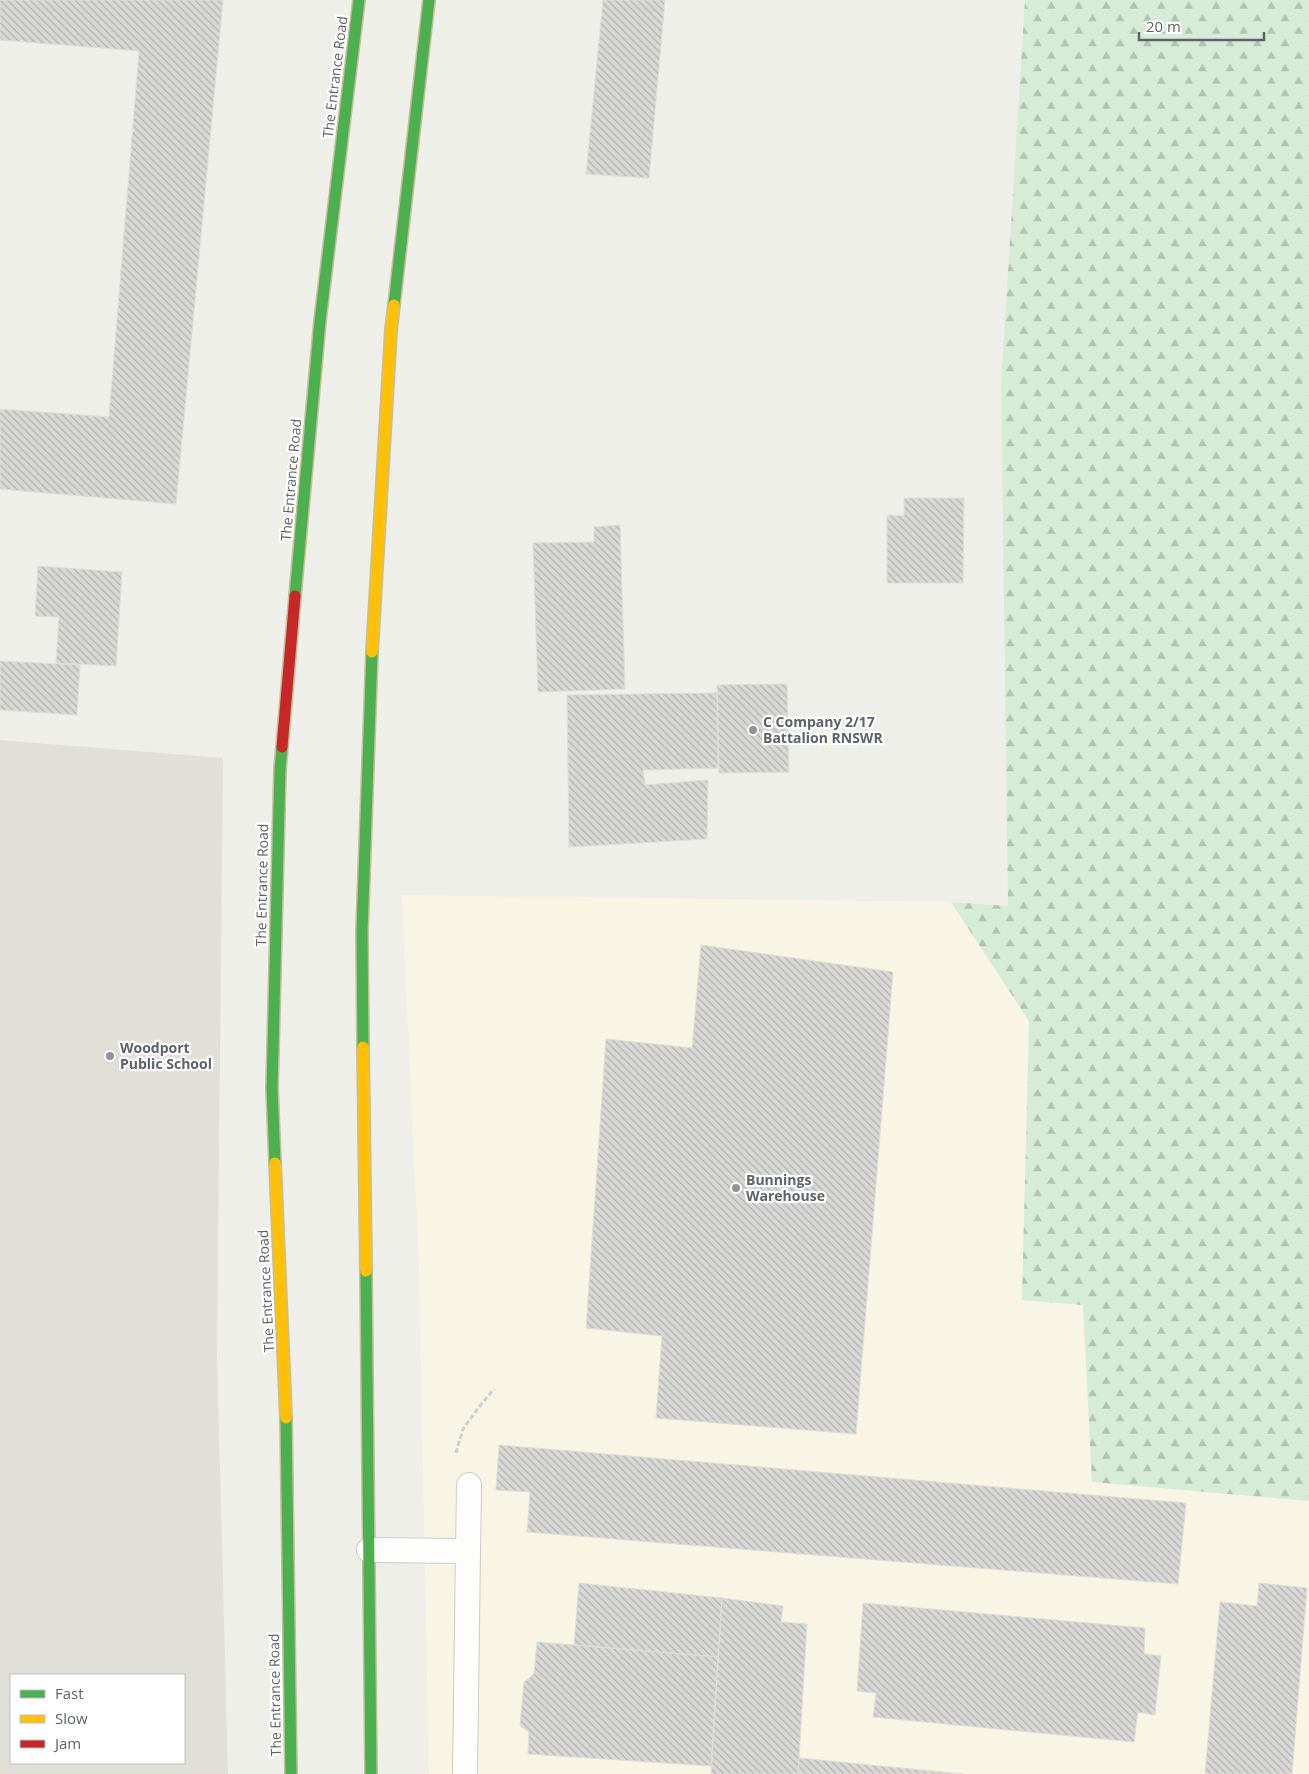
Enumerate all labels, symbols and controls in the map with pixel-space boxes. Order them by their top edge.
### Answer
scale bar [1139,10,1264,42]
street label: The Entrance Road [318,15,351,139]
text: 20 m [1146,16,1181,36]
street label: The Entrance Road [276,418,305,542]
place label: C Company 2/17 Battalion RNSWR [763,712,883,747]
marker: C Company 2/17 Battalion RNSWR [747,724,759,736]
street label: The Entrance Road [251,823,272,947]
place label: Woodport Public School [120,1038,212,1073]
marker: Woodport Public School [104,1050,116,1062]
place label: Bunnings Warehouse [746,1170,825,1205]
marker: Bunnings Warehouse [730,1182,742,1194]
street label: The Entrance Road [253,1229,278,1353]
street label: The Entrance Road [264,1633,285,1757]
legend [10,1674,185,1764]
text: Fast [55,1683,84,1703]
text: Slow [55,1708,88,1728]
text: Jam [53,1733,81,1753]

